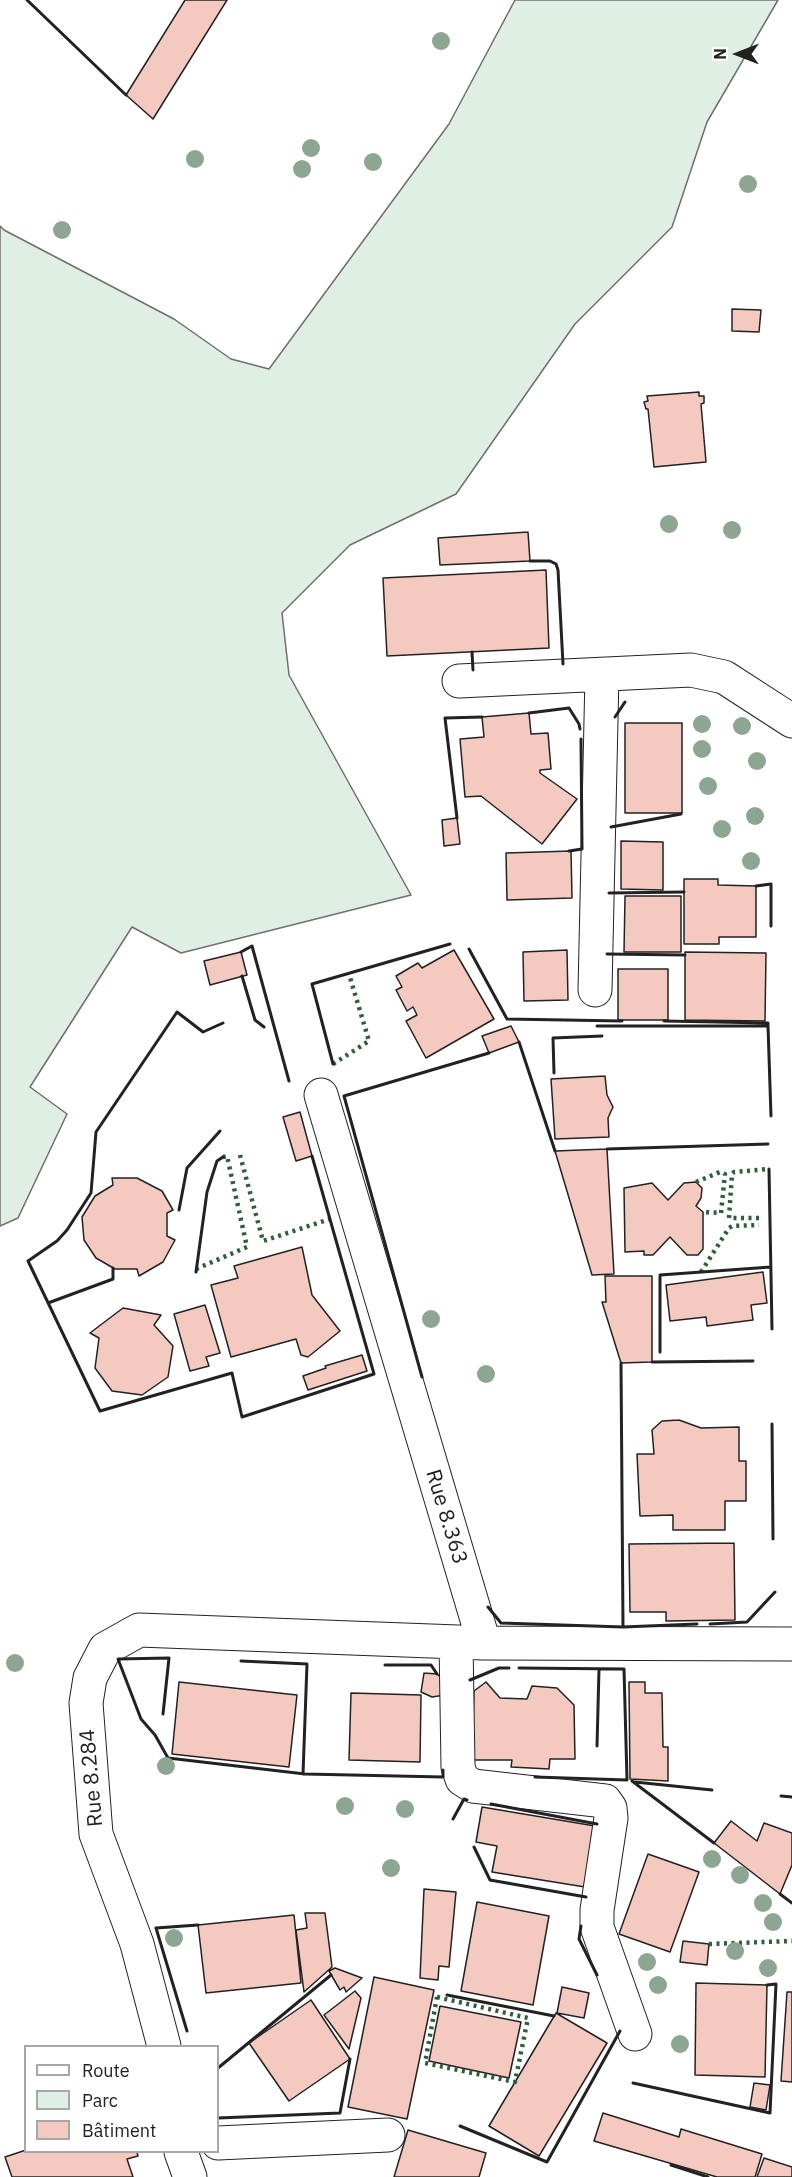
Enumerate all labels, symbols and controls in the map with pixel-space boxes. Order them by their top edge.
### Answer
north arrow [708,24,768,84]
text: N [710,48,730,60]
street label: Rue 8.363 [420,1466,472,1568]
street label: Rue 8.284 [75,1728,109,1828]
legend [24,2045,219,2153]
text: Route [82,2059,130,2082]
text: Parc [82,2089,118,2112]
text: Bâtiment [82,2119,156,2142]

